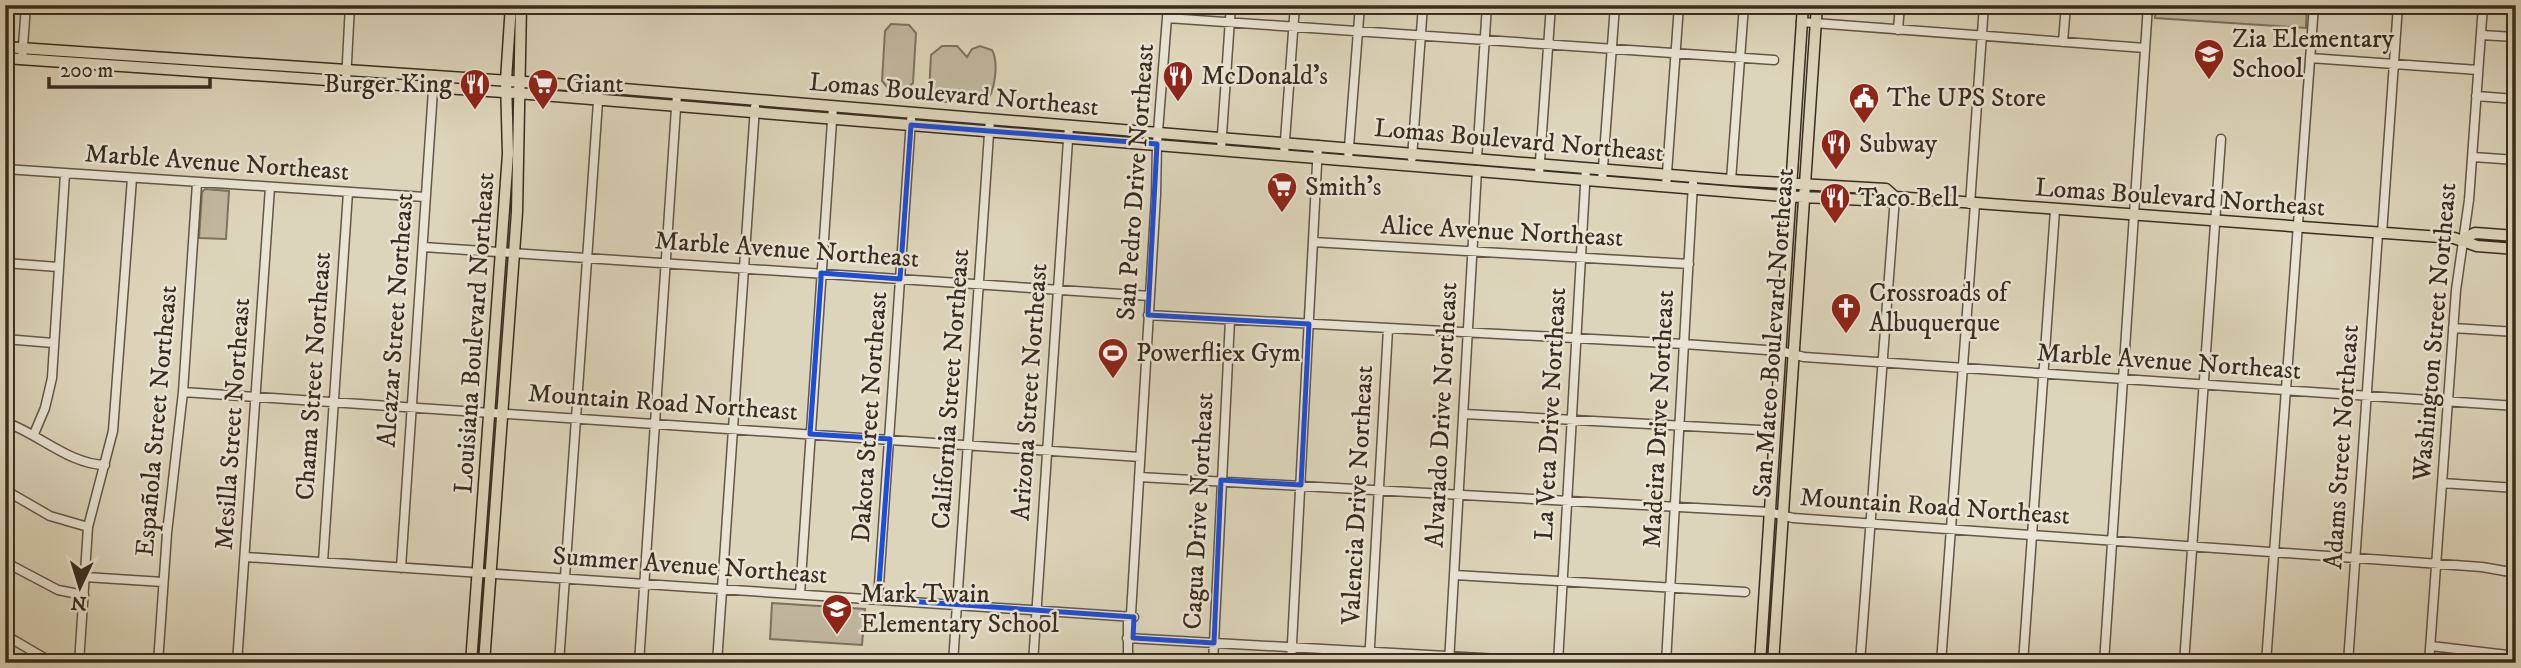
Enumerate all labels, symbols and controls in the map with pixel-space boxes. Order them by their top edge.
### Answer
place label: Zia Elementary School [2232,23,2395,86]
school or university icon: Zia Elementary School [2192,37,2226,81]
street label: San Pedro Drive Northeast [1110,42,1162,322]
scale bar [49,46,210,90]
text: 200 m [60,58,113,84]
restaurant icon: McDonald's [1161,59,1195,103]
place label: McDonald's [1201,60,1328,93]
street label: Lomas Boulevard Northeast [808,66,1100,124]
restaurant icon: Burger King [458,67,492,111]
supermarket icon: Giant [526,67,560,111]
place label: Burger King [323,68,452,101]
place label: Giant [566,68,624,101]
public building icon: The UPS Store [1847,81,1881,125]
place label: The UPS Store [1887,82,2046,115]
street label: Lomas Boulevard Northeast [1373,112,1665,170]
restaurant icon: Subway [1819,127,1853,171]
place label: Subway [1859,128,1938,161]
street label: Marble Avenue Northeast [84,137,350,189]
street label: San Mateo Boulevard Northeast [1746,167,1802,499]
supermarket icon: Smith's [1265,170,1299,214]
street label: Louisiana Boulevard Northeast [447,171,503,495]
place label: Smith's [1305,171,1382,204]
street label: Lomas Boulevard Northeast [2034,171,2326,225]
restaurant icon: Taco Bell [1818,181,1852,225]
street label: Washington Street Northeast [2405,181,2464,484]
place label: Taco Bell [1858,182,1959,215]
street label: Alcazar Street Northeast [371,192,421,448]
street label: Alice Avenue Northeast [1380,209,1624,255]
street label: Marble Avenue Northeast [654,224,920,276]
street label: California Street Northeast [925,248,977,530]
street label: Chama Street Northeast [289,251,339,501]
street label: Arizona Street Northeast [1005,262,1055,522]
place label: Crossroads of Albuquerque [1869,277,2011,340]
street label: Alvarado Drive Northeast [1419,281,1465,549]
street label: Española Street Northeast [129,284,185,558]
street label: La Veta Drive Northeast [1528,287,1574,541]
street label: Madeira Drive Northeast [1636,289,1682,549]
street label: Dakota Street Northeast [845,290,895,544]
church icon: Crossroads of Albuquerque [1829,291,1863,335]
street label: Mesilla Street Northeast [208,297,258,551]
street label: Adams Street Northeast [2317,324,2367,570]
sports icon: Powerfliex Gym [1096,336,1130,380]
street label: Marble Avenue Northeast [2036,336,2302,388]
place label: Powerfliex Gym [1136,337,1301,370]
street label: Valencia Drive Northeast [1335,365,1381,626]
street label: Mountain Road Northeast [527,377,799,429]
street label: Cagua Drive Northeast [1176,392,1222,630]
street label: Mountain Road Northeast [1799,481,2071,533]
street label: Summer Avenue Northeast [551,540,829,592]
north arrow [46,552,116,622]
place label: Mark Twain Elementary School [860,578,1059,641]
text: N [70,590,88,614]
school or university icon: Mark Twain Elementary School [820,592,854,636]

